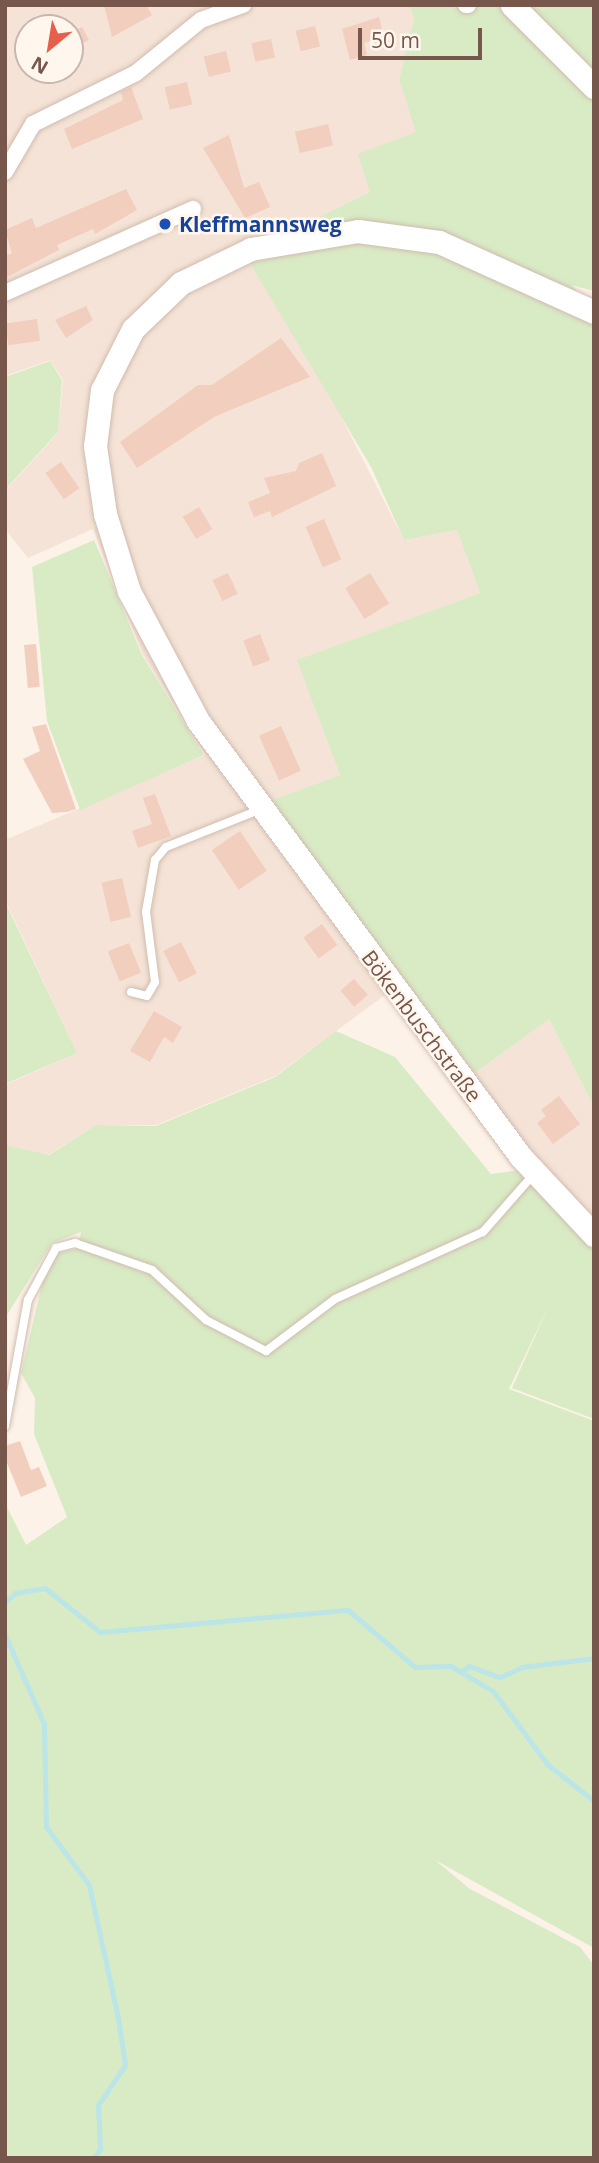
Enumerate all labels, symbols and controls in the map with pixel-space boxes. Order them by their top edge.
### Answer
north arrow [14,14,84,84]
scale bar [361,14,485,58]
text: 50 m [371,26,420,54]
text: N [26,50,53,81]
place label: Kleffmannsweg [179,211,342,237]
marker: Kleffmannsweg [157,216,173,232]
street label: Bökenbuschstraße [357,945,487,1107]

